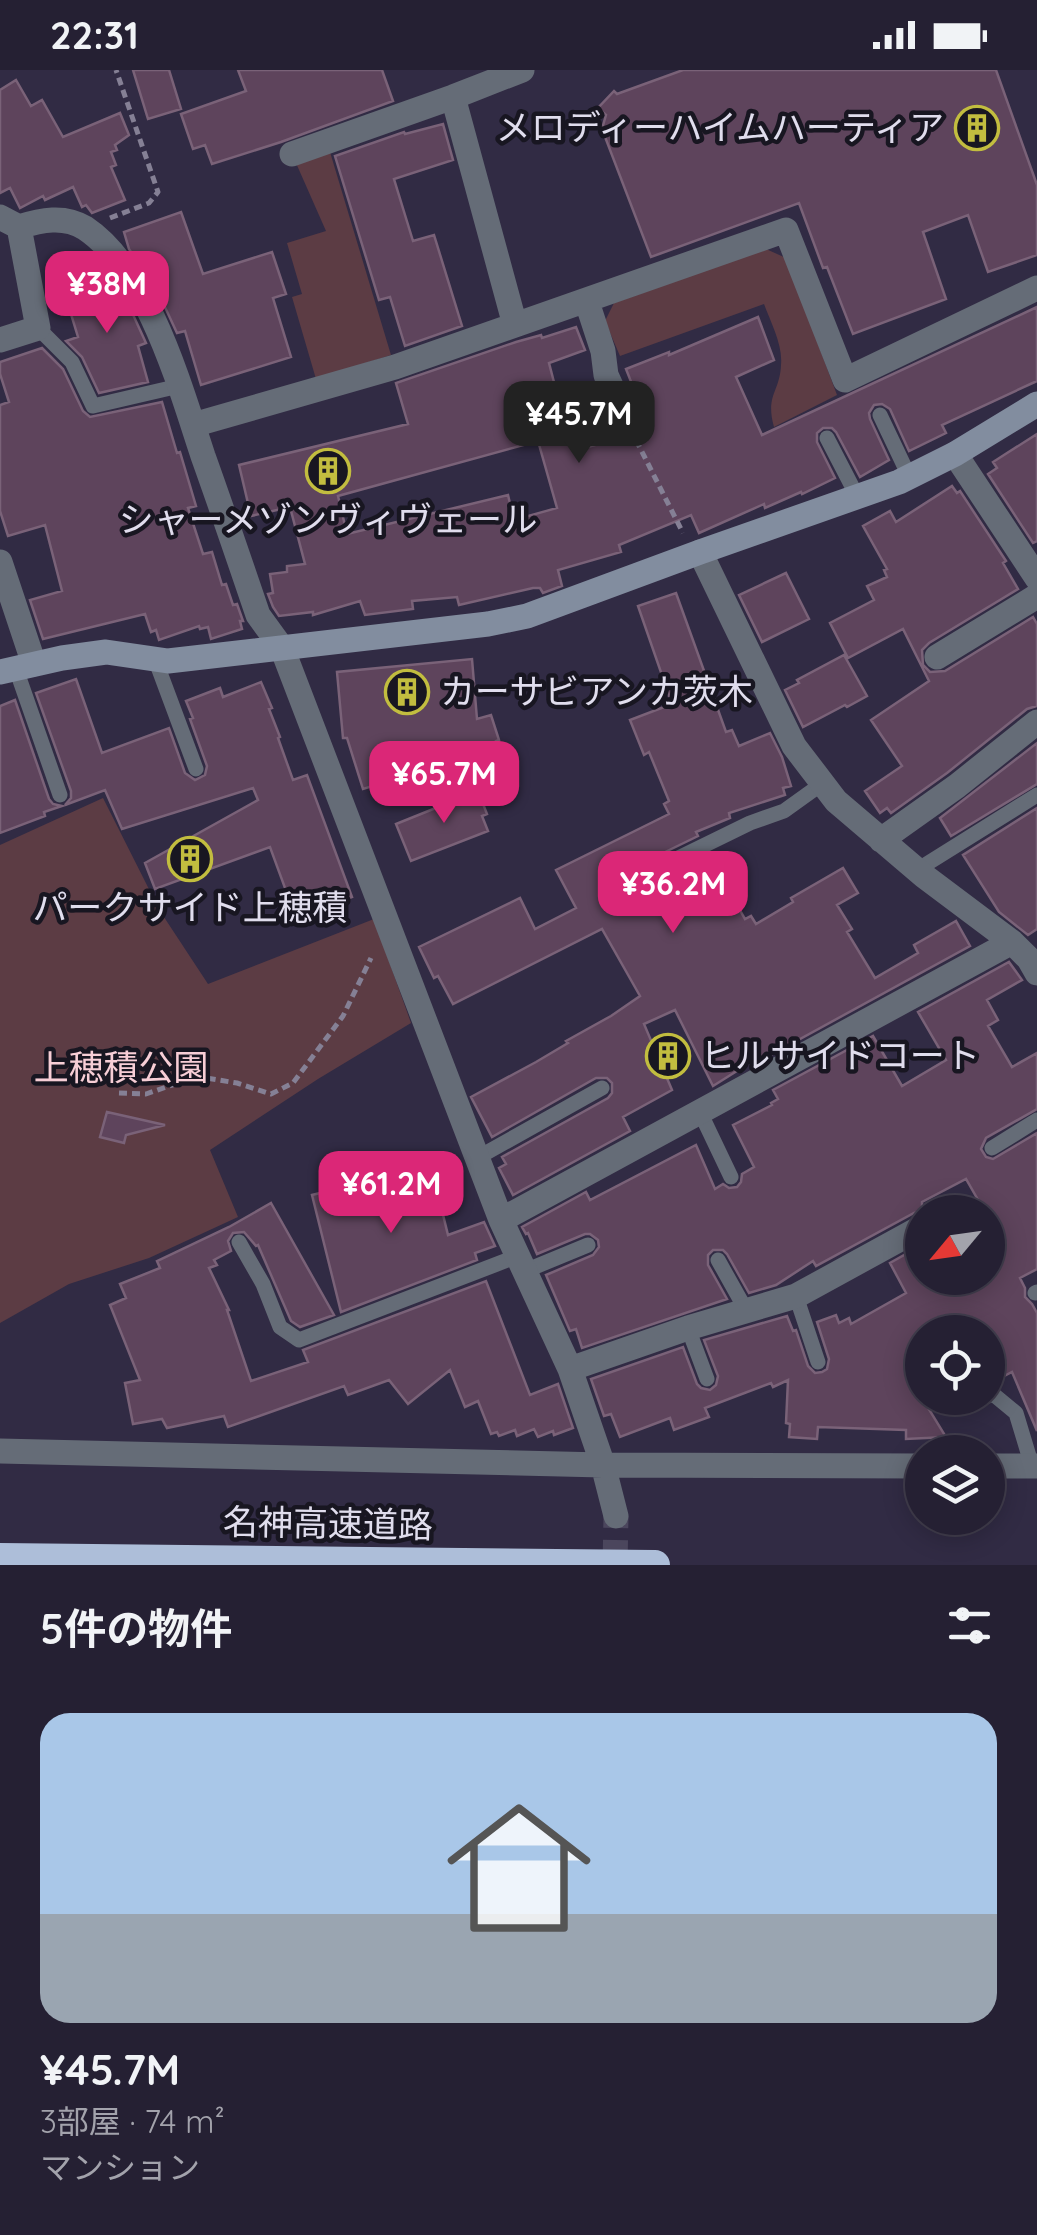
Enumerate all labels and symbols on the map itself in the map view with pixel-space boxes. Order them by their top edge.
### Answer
place label: メロディーハイムハーティア [496,105,944,149]
building icon: メロディーハイムハーティア [954,105,1000,151]
pin: ¥38M [48,251,166,336]
pin: ¥45.7M [498,381,660,466]
building icon: シャーメゾンヴィヴェール [305,448,351,494]
place label: シャーメゾンヴィヴェール [119,497,537,541]
building icon: カーサビアンカ茨木 [384,669,430,715]
place label: カーサビアンカ茨木 [440,669,753,713]
pin: ¥65.7M [363,741,525,826]
building icon: パークサイド上穂積 [167,836,213,882]
pin: ¥36.2M [592,851,754,936]
place label: パークサイド上穂積 [32,885,348,929]
building icon: ヒルサイドコート [645,1033,691,1079]
place label: ヒルサイドコート [700,1033,980,1077]
park label: 上穂積公園 [33,1045,209,1089]
pin: ¥61.2M [310,1151,472,1236]
north arrow [905,1195,1005,1295]
street label: 名神高速道路 [223,1499,433,1547]

